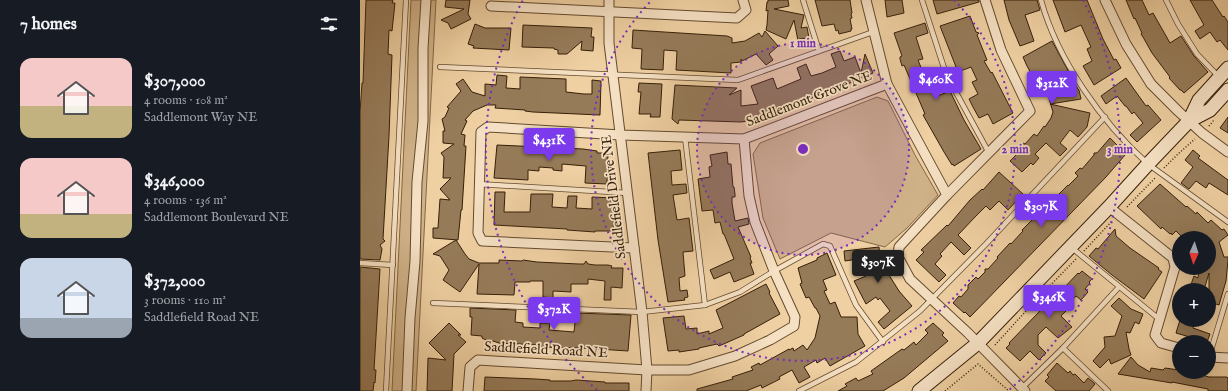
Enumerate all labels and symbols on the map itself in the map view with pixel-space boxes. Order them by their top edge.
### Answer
text: 1 min [790,36,817,51]
street label: Saddlemont Grove NE [744,67,875,131]
pin: $460K [908,67,964,101]
pin: $312K [1024,71,1080,105]
pin: $431K [521,128,577,162]
street label: Saddlefield Drive NE [597,134,631,260]
centre of rings [796,142,810,156]
text: 2 min [1001,142,1029,157]
text: 3 min [1107,142,1134,157]
pin: $307K [1013,194,1069,228]
north arrow [1172,231,1216,275]
pin: $307K [850,250,906,284]
pin: $346K [1021,285,1077,319]
pin: $372K [526,297,582,331]
street label: Saddlefield Road NE [484,338,609,362]

